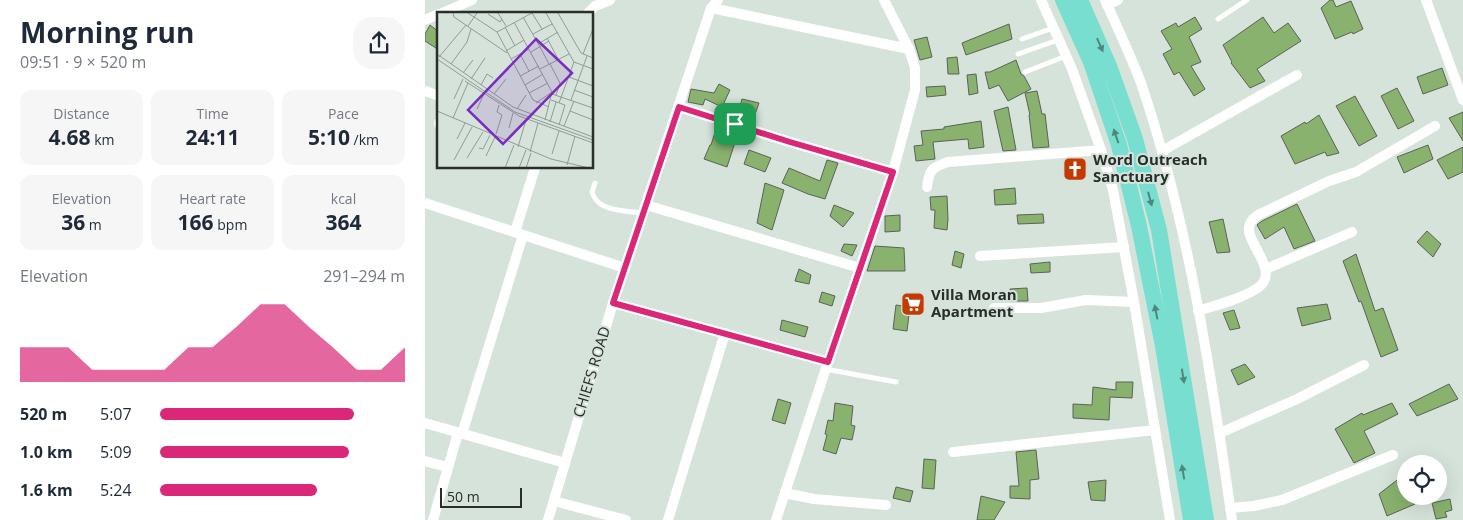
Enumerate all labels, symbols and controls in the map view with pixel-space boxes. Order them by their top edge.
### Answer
inset map [437,12,594,169]
text: Morning run [20,13,194,51]
button: share [353,17,405,69]
one-way arrow [1096,38,1104,52]
text: 09:51 · 9 × 520 m [20,51,146,73]
pin [714,103,756,145]
text: Distance [53,104,110,123]
text: Time [196,104,229,123]
text: Pace [328,104,359,123]
icon: arrive [721,110,749,138]
text: 4.68 [49,123,91,151]
text: 24:11 [185,123,240,151]
text: 5:10 [308,123,350,151]
one-way arrow [1112,129,1119,144]
text: km [91,130,114,149]
text: /km [350,130,379,149]
place label: Word Outreach Sanctuary [1093,149,1208,186]
church icon: Word Outreach Sanctuary [1062,156,1088,182]
text: Elevation [52,189,111,208]
text: Heart rate [179,189,246,208]
text: kcal [331,189,356,208]
one-way arrow [1147,191,1155,206]
text: 36 [61,208,85,236]
text: 166 [178,208,214,236]
text: 364 [325,208,362,236]
text: m [85,215,102,234]
text: bpm [214,215,247,234]
text: Elevation [20,265,88,287]
text: 291–294 m [323,265,405,287]
place label: Villa Moran Apartment [931,284,1017,321]
supermarket icon: Villa Moran Apartment [900,291,926,317]
one-way arrow [1152,303,1160,319]
street label: CHIEFS ROAD [568,324,614,420]
one-way arrow [1179,368,1187,384]
text: 520 m [20,403,67,425]
text: 5:07 [100,403,132,425]
text: 1.0 km [20,441,73,463]
text: 5:09 [100,441,132,463]
map controls [1397,455,1447,505]
button: locate [1397,455,1447,505]
one-way arrow [1179,463,1187,479]
text: 1.6 km [20,479,73,501]
text: 5:24 [100,479,132,501]
scale bar [440,485,523,508]
text: 50 m [447,487,480,506]

